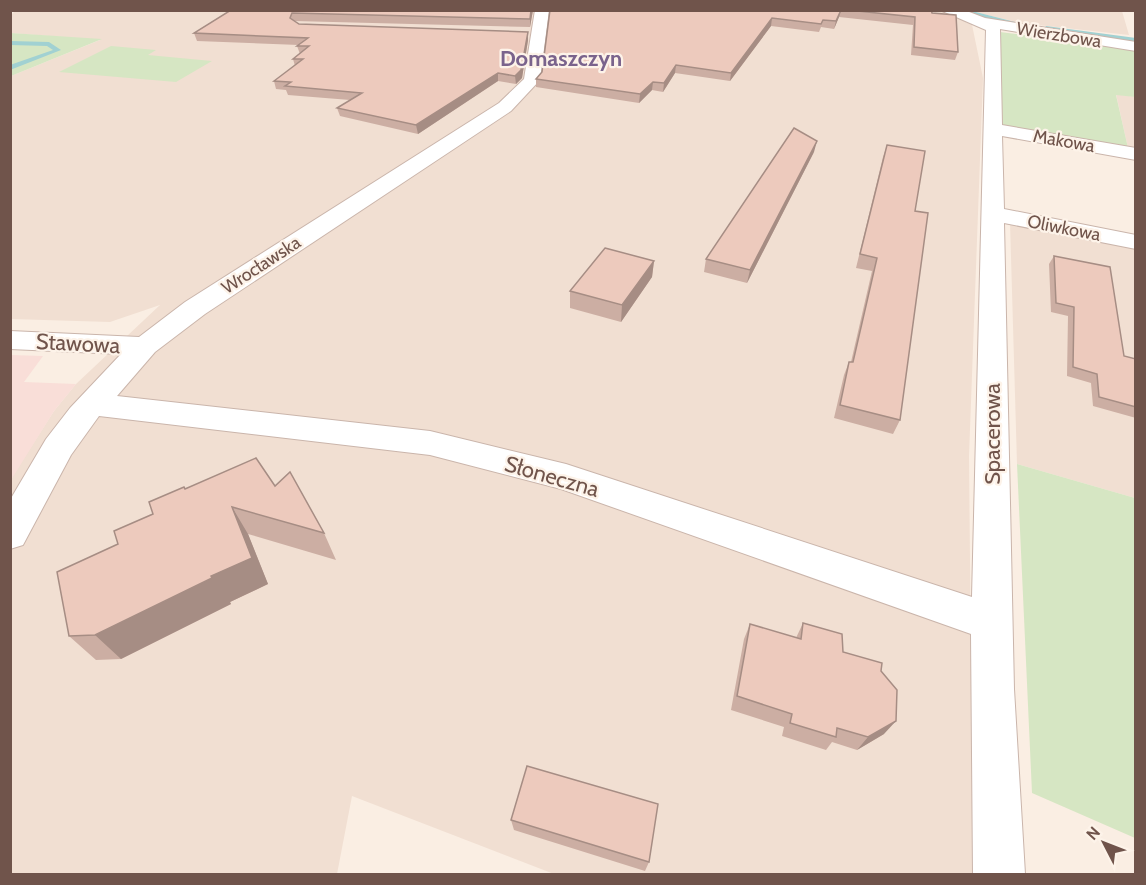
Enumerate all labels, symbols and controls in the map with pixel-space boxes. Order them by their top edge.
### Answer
street label: Wierzbowa [1015,17,1103,53]
district label: Domaszczyn [500,45,622,72]
street label: Makowa [1031,125,1097,157]
street label: Oliwkowa [1026,210,1103,246]
street label: Wrocławska [217,231,305,299]
street label: Stawowa [35,328,121,359]
street label: Spacerowa [979,383,1006,485]
street label: Słoneczna [502,450,603,503]
north arrow [1074,813,1134,873]
text: N [1082,823,1104,844]

